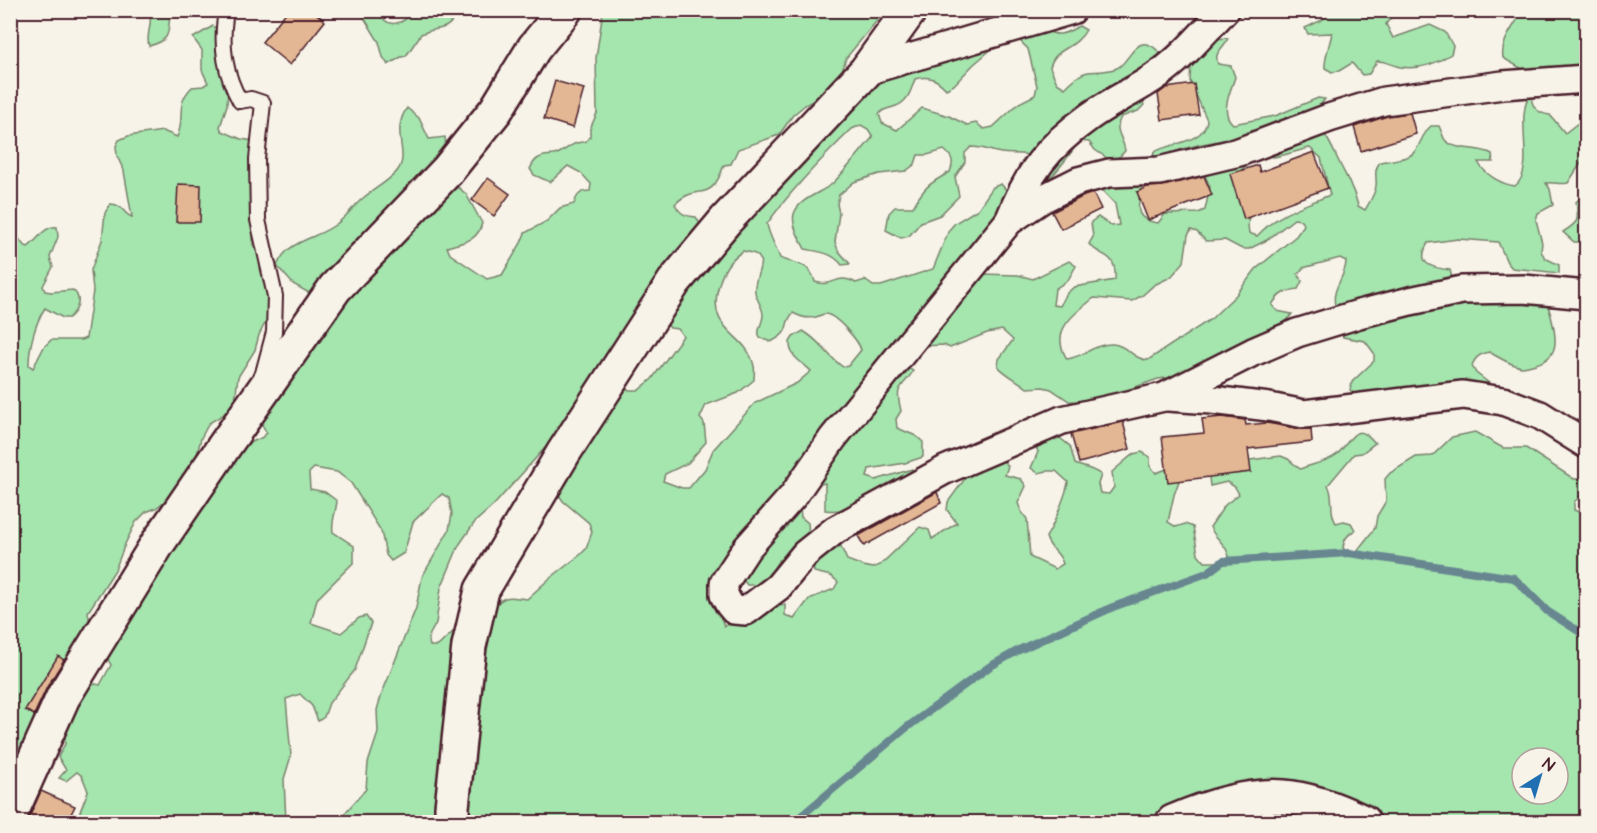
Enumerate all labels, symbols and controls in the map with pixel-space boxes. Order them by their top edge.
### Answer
north arrow [1510,746,1570,806]
text: N [1538,753,1559,777]

